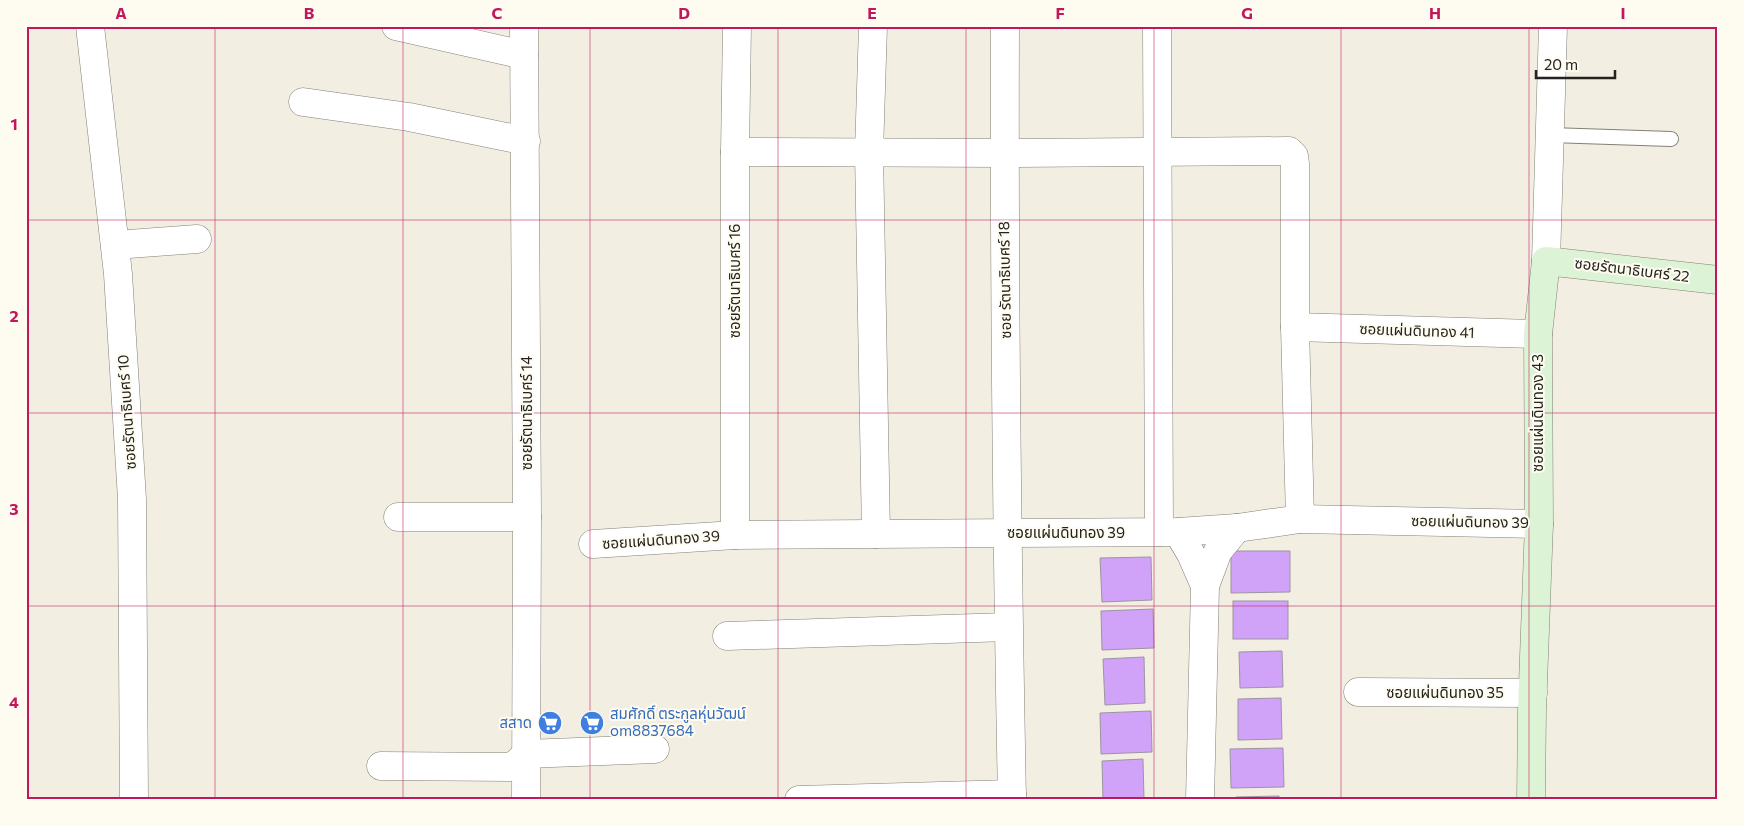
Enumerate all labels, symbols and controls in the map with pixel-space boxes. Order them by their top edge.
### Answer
text: A [115,3,127,22]
text: B [304,3,315,22]
text: C [492,3,503,22]
text: D [678,3,690,22]
text: E [867,3,877,22]
text: F [1055,3,1065,22]
text: G [1241,3,1253,22]
text: H [1429,3,1441,22]
text: I [1620,3,1626,22]
scale bar [1536,48,1615,80]
text: 20 m [1544,55,1578,73]
text: 1 [10,114,18,133]
street label: ซอย รัตนาธิเบศร์ 18 [994,221,1014,339]
street label: ซอยรัตนาธิเบศร์ 16 [725,224,743,338]
street label: ซอยรัตนาธิเบศร์ 22 [1574,253,1691,285]
text: 2 [9,306,19,325]
street label: ซอยแผ่นดินทอง 41 [1359,319,1475,341]
street label: ซอยรัตนาธิเบศร์ 10 [113,354,139,470]
street label: ซอยแผ่นดินทอง 43 [1528,354,1546,472]
street label: ซอยรัตนาธิเบศร์ 14 [517,356,535,470]
text: 3 [9,499,19,518]
street label: ซอยแผ่นดินทอง 39 [1411,511,1529,531]
street label: ซอยแผ่นดินทอง 39 [1007,523,1125,541]
street label: ซอยแผ่นดินทอง 39 [601,526,720,552]
street label: ซอยแผ่นดินทอง 35 [1386,683,1504,701]
text: 4 [9,692,19,711]
place label: สมศักดิ์ ตระกูลหุ่นวัฒน์ om8837684 [610,704,746,739]
supermarket icon: สสาด [537,710,563,736]
supermarket icon: สมศักดิ์ ตระกูลหุ่นวัฒน์ om8837684 [579,710,605,736]
place label: สสาด [500,713,532,731]

